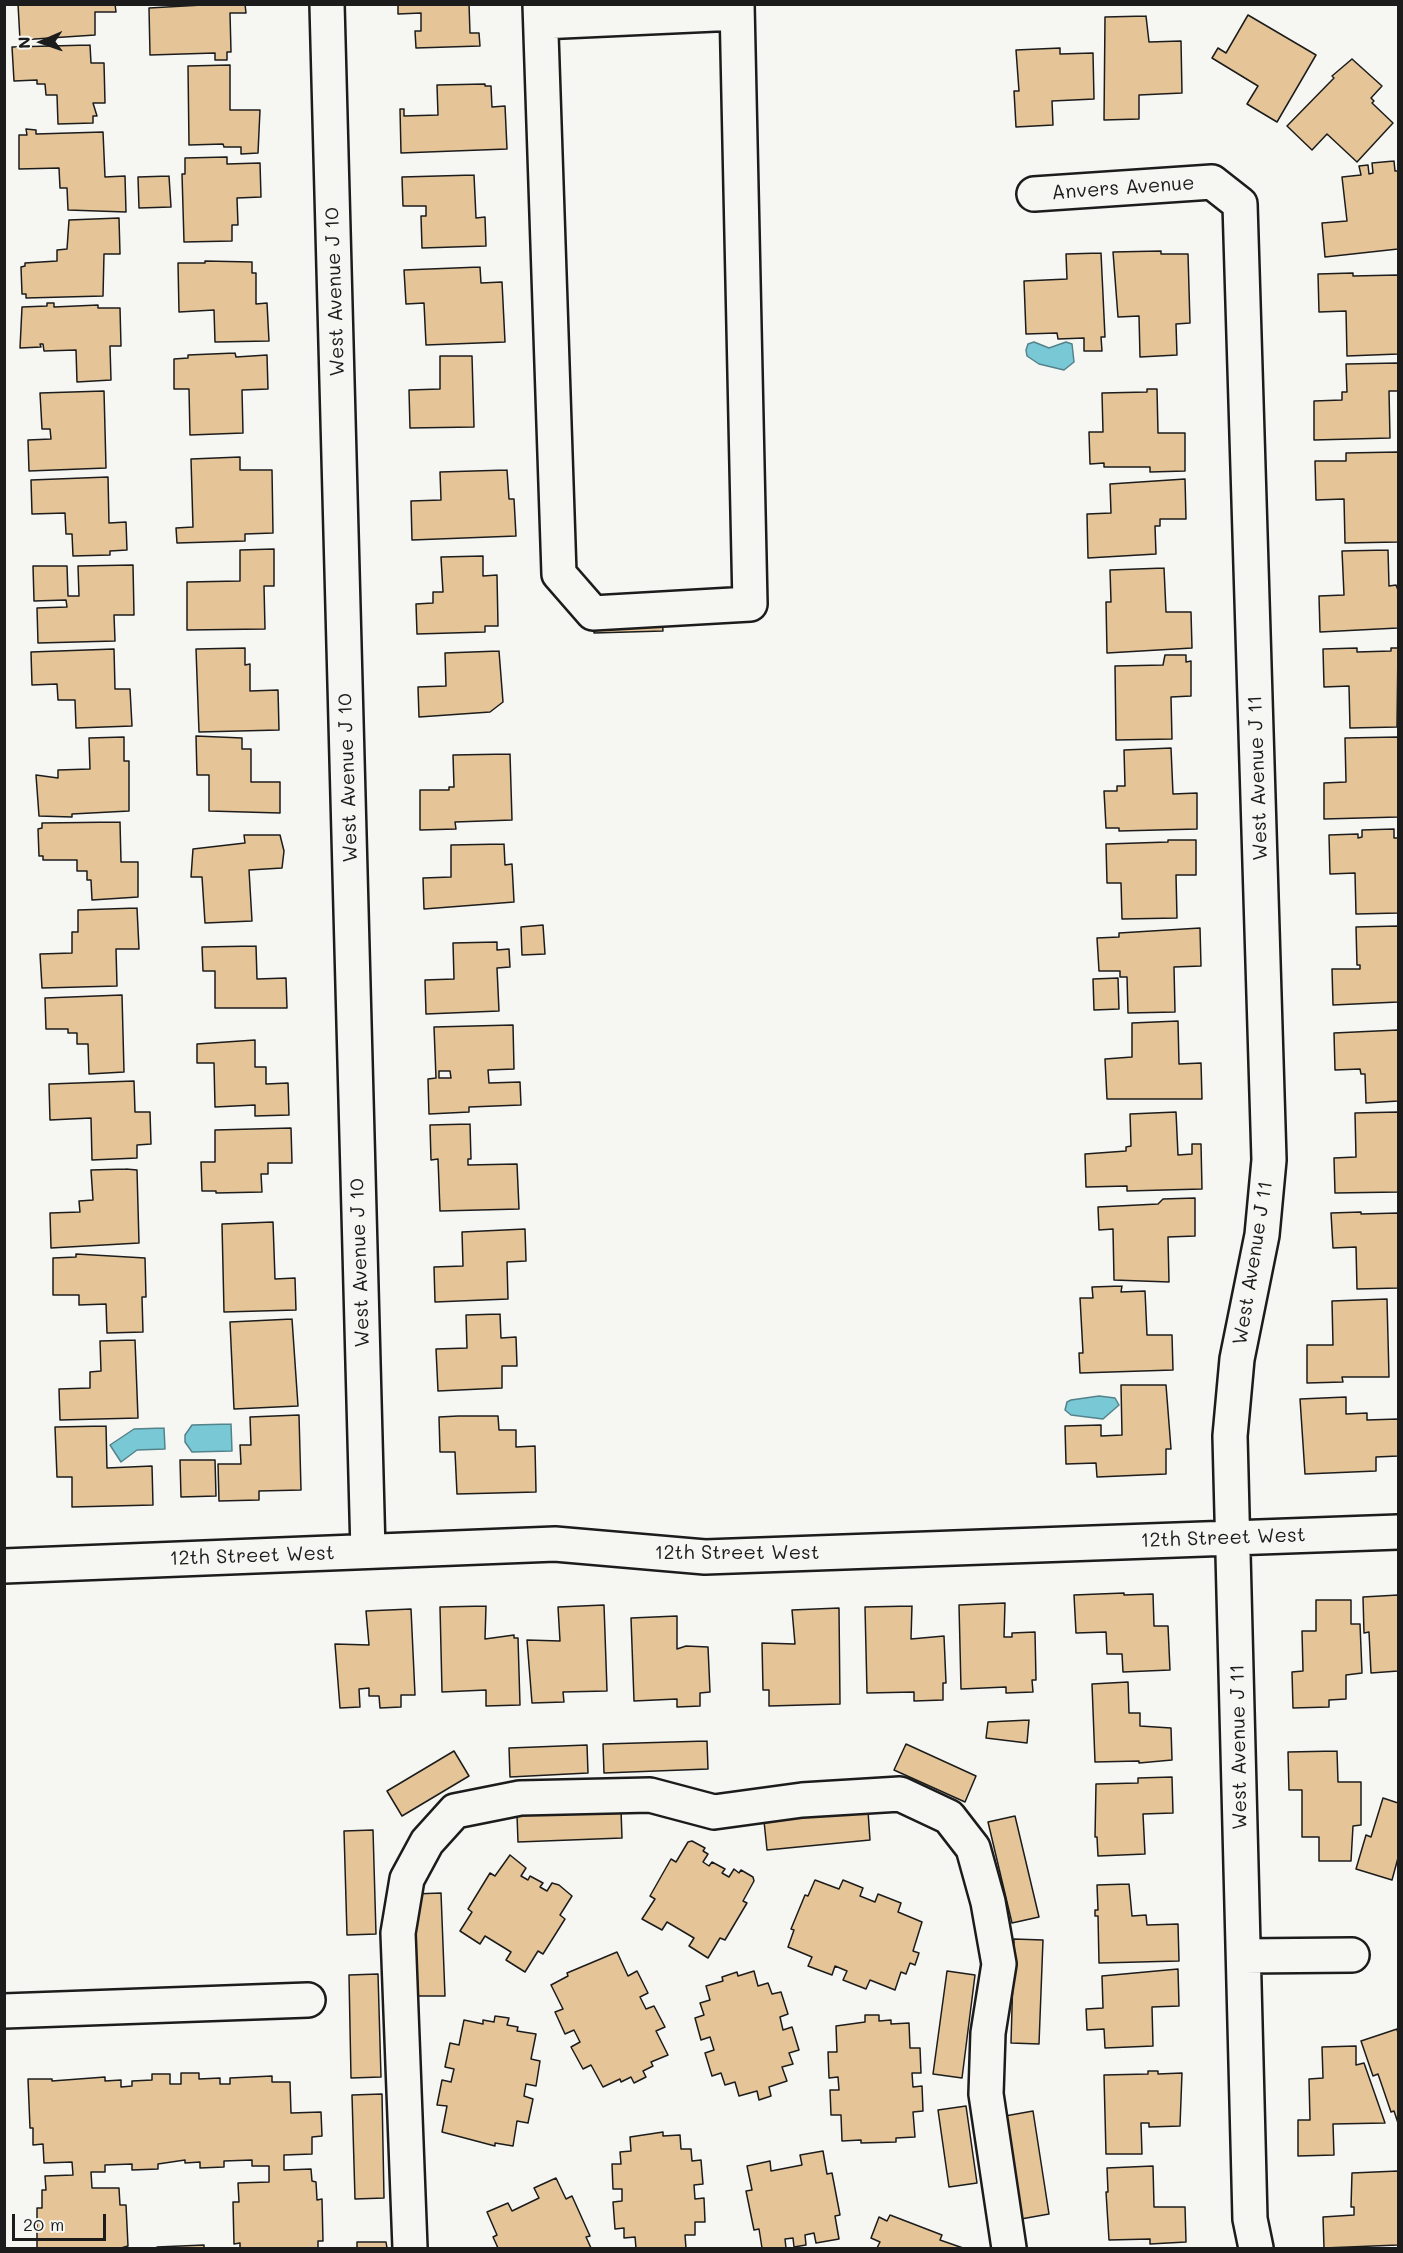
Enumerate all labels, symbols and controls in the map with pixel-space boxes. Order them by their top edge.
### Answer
north arrow [12,12,72,72]
text: N [13,36,34,49]
street label: Anvers Avenue [1051,171,1195,205]
street label: West Avenue J 10 [320,207,350,377]
street label: West Avenue J 10 [333,693,363,863]
street label: West Avenue J 11 [1243,695,1273,861]
street label: West Avenue J 10 [345,1178,375,1348]
street label: West Avenue J 11 [1228,1179,1278,1347]
street label: 12th Street West [1140,1523,1306,1553]
street label: 12th Street West [169,1541,335,1571]
street label: 12th Street West [654,1541,820,1565]
street label: West Avenue J 11 [1226,1664,1252,1830]
scale bar [15,2202,110,2240]
text: 20 m [23,2212,64,2236]

